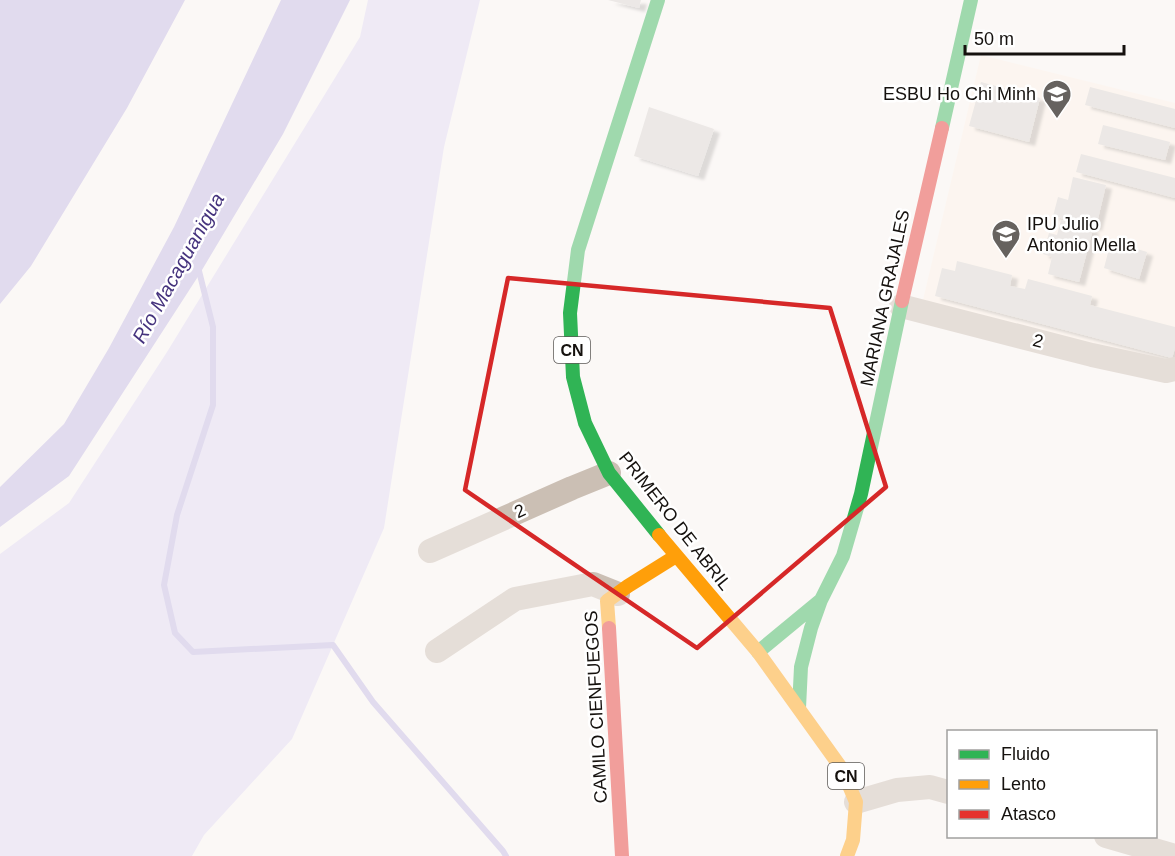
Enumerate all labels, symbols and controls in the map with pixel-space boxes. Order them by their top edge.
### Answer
scale bar [965,18,1124,56]
text: 50 m [974,29,1014,49]
school or university icon: ESBU Ho Chi Minh [1041,78,1073,120]
place label: ESBU Ho Chi Minh [883,84,1036,104]
water label: Río Macaguanigua [128,189,228,347]
street label: MARIANA GRAJALES [856,208,914,388]
place label: IPU Julio Antonio Mella [1027,214,1137,255]
school or university icon: IPU Julio Antonio Mella [990,218,1022,260]
street label: 2 [1031,330,1045,352]
road number: CN [554,337,590,363]
street label: PRIMERO DE ABRIL [615,448,735,594]
street label: 2 [511,500,529,522]
street label: CAMILO CIENFUEGOS [581,610,611,804]
legend [947,730,1157,838]
text: Fluido [1001,744,1050,764]
road number: CN [828,763,864,789]
text: Lento [1001,774,1046,794]
text: Atasco [1001,804,1056,824]

